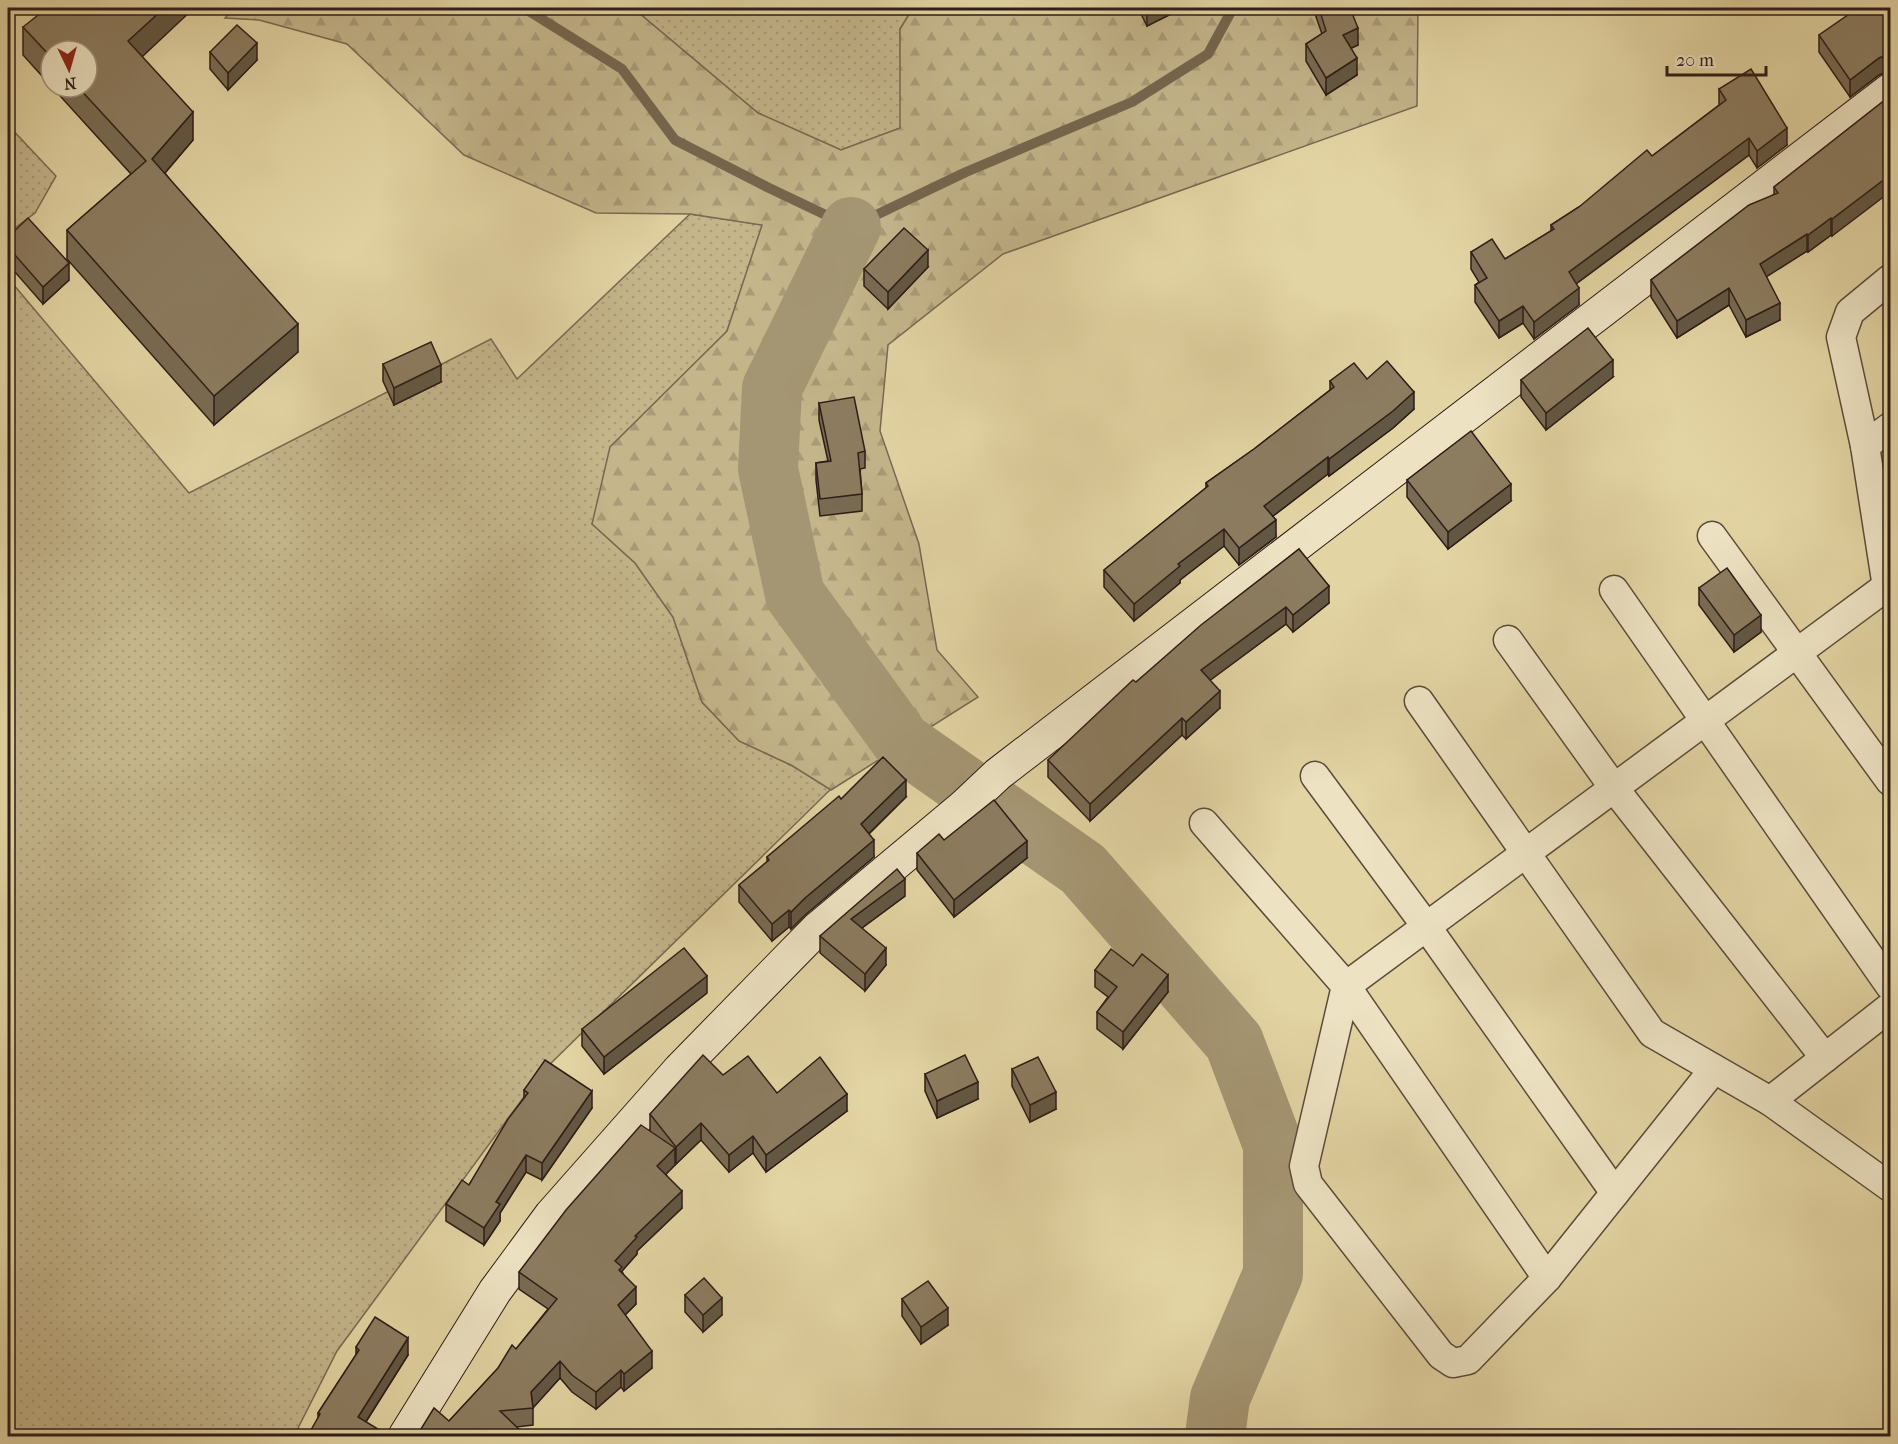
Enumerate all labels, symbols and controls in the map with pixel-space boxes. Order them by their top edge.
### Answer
north arrow [39,39,99,99]
scale bar [1667,39,1766,77]
text: 20 m [1676,50,1714,71]
text: N [63,73,77,94]

